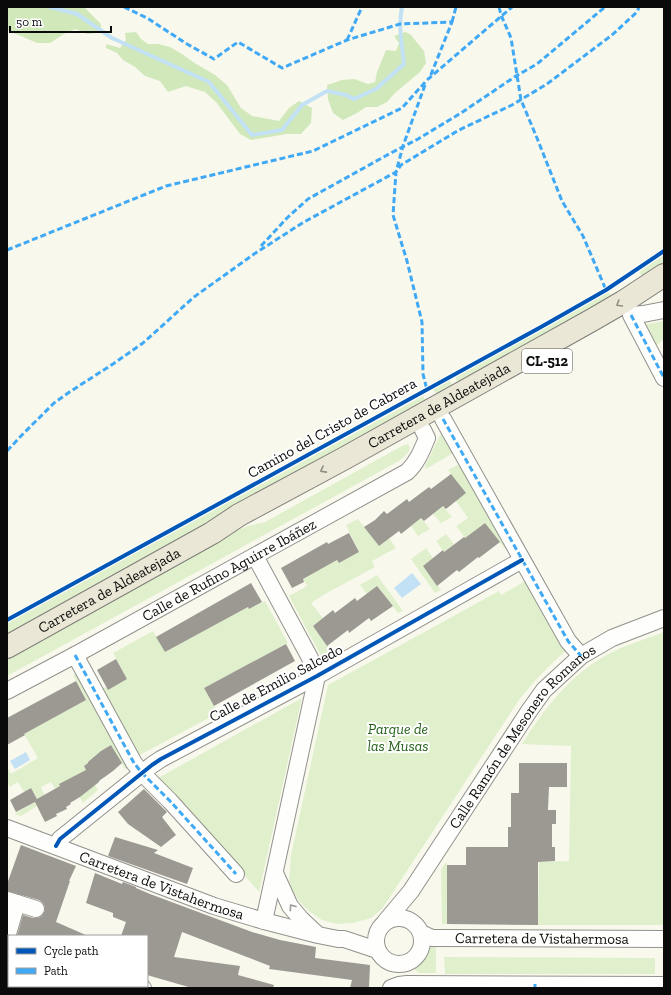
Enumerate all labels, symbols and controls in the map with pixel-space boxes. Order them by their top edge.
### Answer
scale bar [10,8,111,34]
text: 50 m [16,15,43,29]
one-way arrow [616,299,623,307]
road number: CL-512 [522,349,572,373]
street label: Carretera de Aldeatejada [365,359,513,452]
street label: Camino del Cristo de Cabrera [244,374,420,482]
one-way arrow [319,465,327,472]
street label: Calle de Rufino Aguirre Ibáñez [139,515,319,625]
street label: Carretera de Aldeatejada [35,543,184,637]
street label: Calle de Emilio Salcedo [206,640,346,726]
street label: Calle Ramón de Mesonero Romanos [445,640,599,832]
park label: Parque de las Musas [367,720,429,755]
street label: Carretera de Vistahermosa [77,847,246,923]
one-way arrow [290,905,297,912]
street label: Carretera de Vistahermosa [455,929,629,948]
legend [8,935,148,987]
text: Cycle path [44,944,99,958]
text: Path [44,964,68,978]

